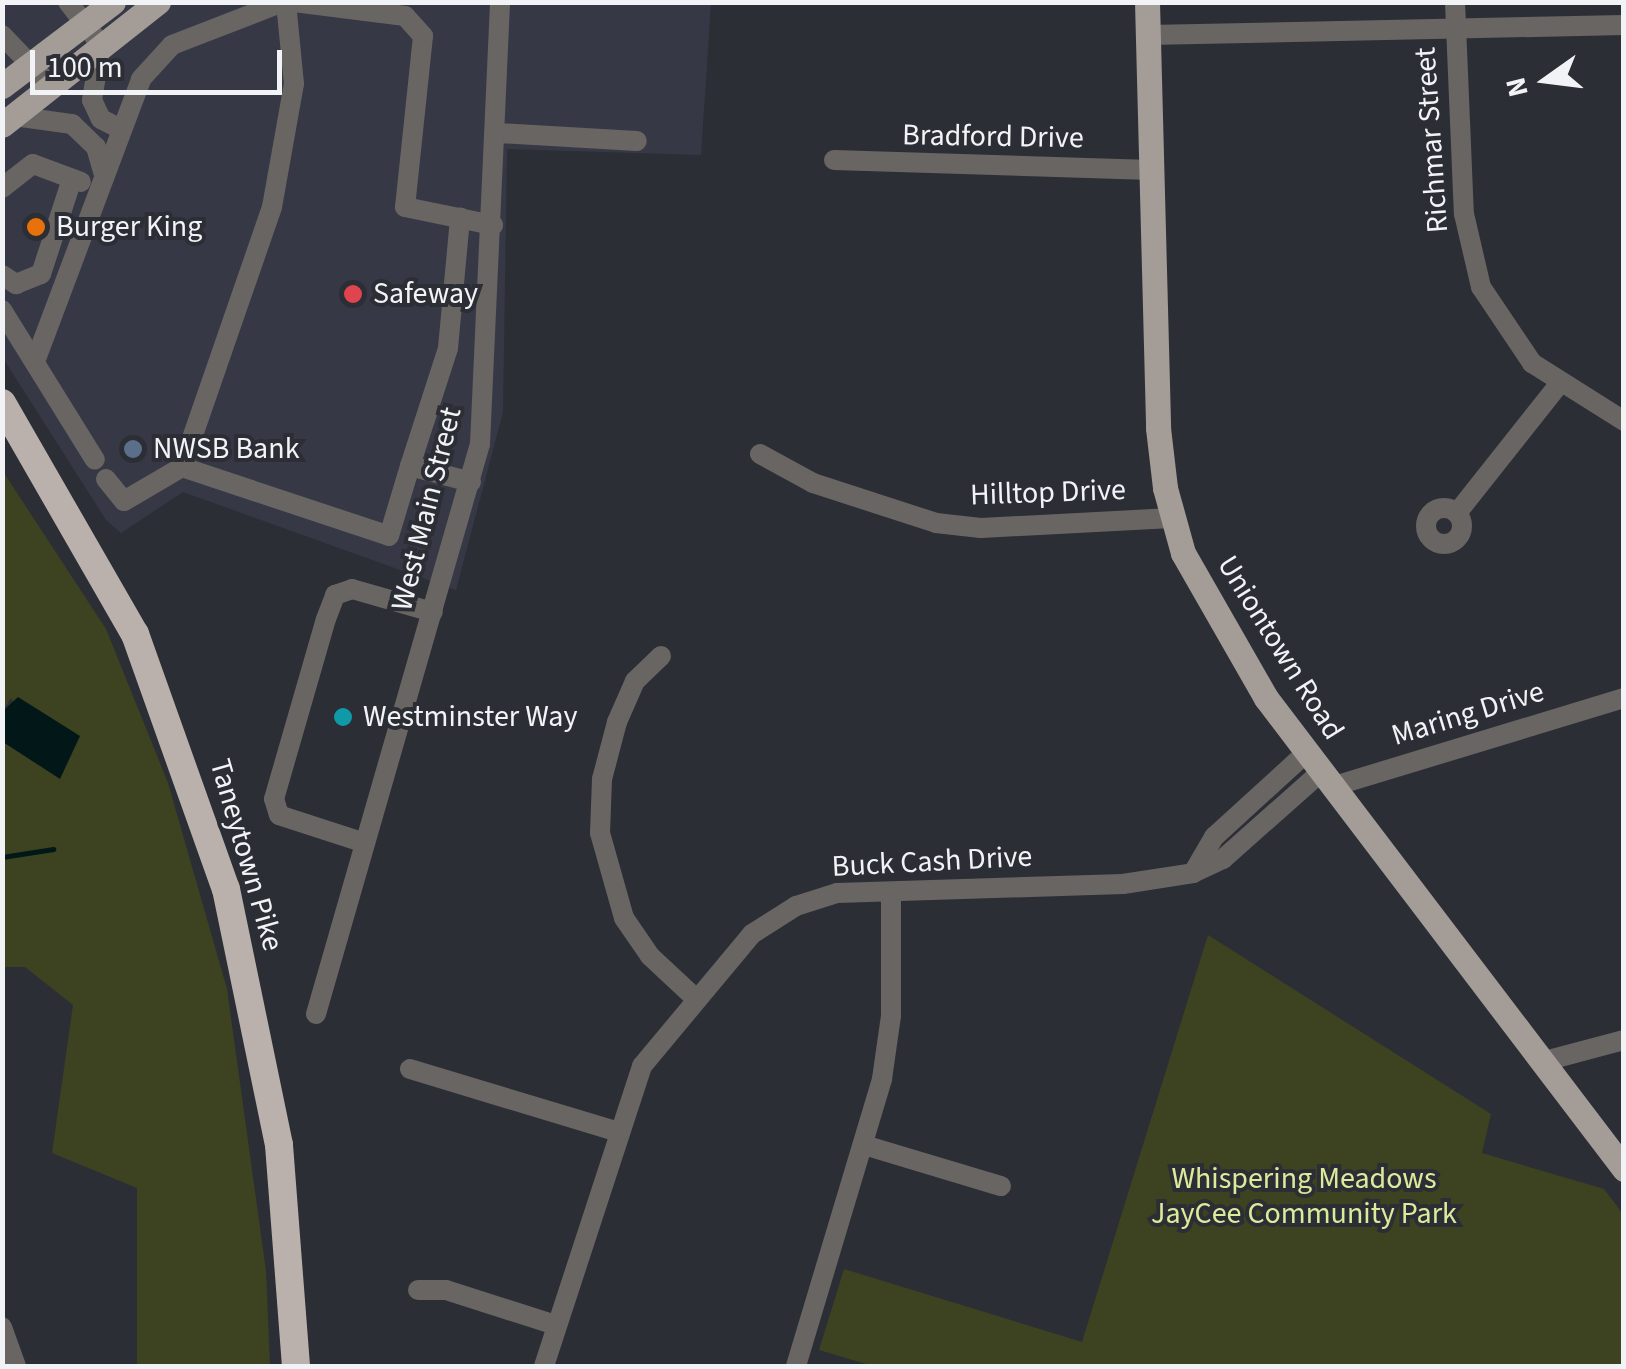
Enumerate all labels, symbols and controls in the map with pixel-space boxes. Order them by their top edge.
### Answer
scale bar [35,30,288,92]
north arrow [1496,30,1596,130]
text: 100 m [47,46,123,89]
street label: Richmar Street [1408,46,1456,234]
text: N [1495,73,1539,101]
street label: Bradford Drive [902,117,1084,157]
place label: Burger King [56,209,202,245]
marker: Burger King [25,216,47,238]
place label: Safeway [373,276,478,312]
marker: Safeway [342,283,364,305]
street label: West Main Street [384,404,470,614]
place label: NWSB Bank [153,431,299,467]
marker: NWSB Bank [122,438,144,460]
street label: Hilltop Drive [969,472,1127,514]
street label: Uniontown Road [1209,549,1351,747]
street label: Maring Drive [1388,674,1548,754]
place label: Westminster Way [363,699,577,735]
marker: Westminster Way [332,706,354,728]
street label: Taneytown Pike [201,755,291,955]
street label: Buck Cash Drive [831,839,1033,885]
park label: Whispering Meadows JayCee Community Park [1151,1161,1457,1232]

